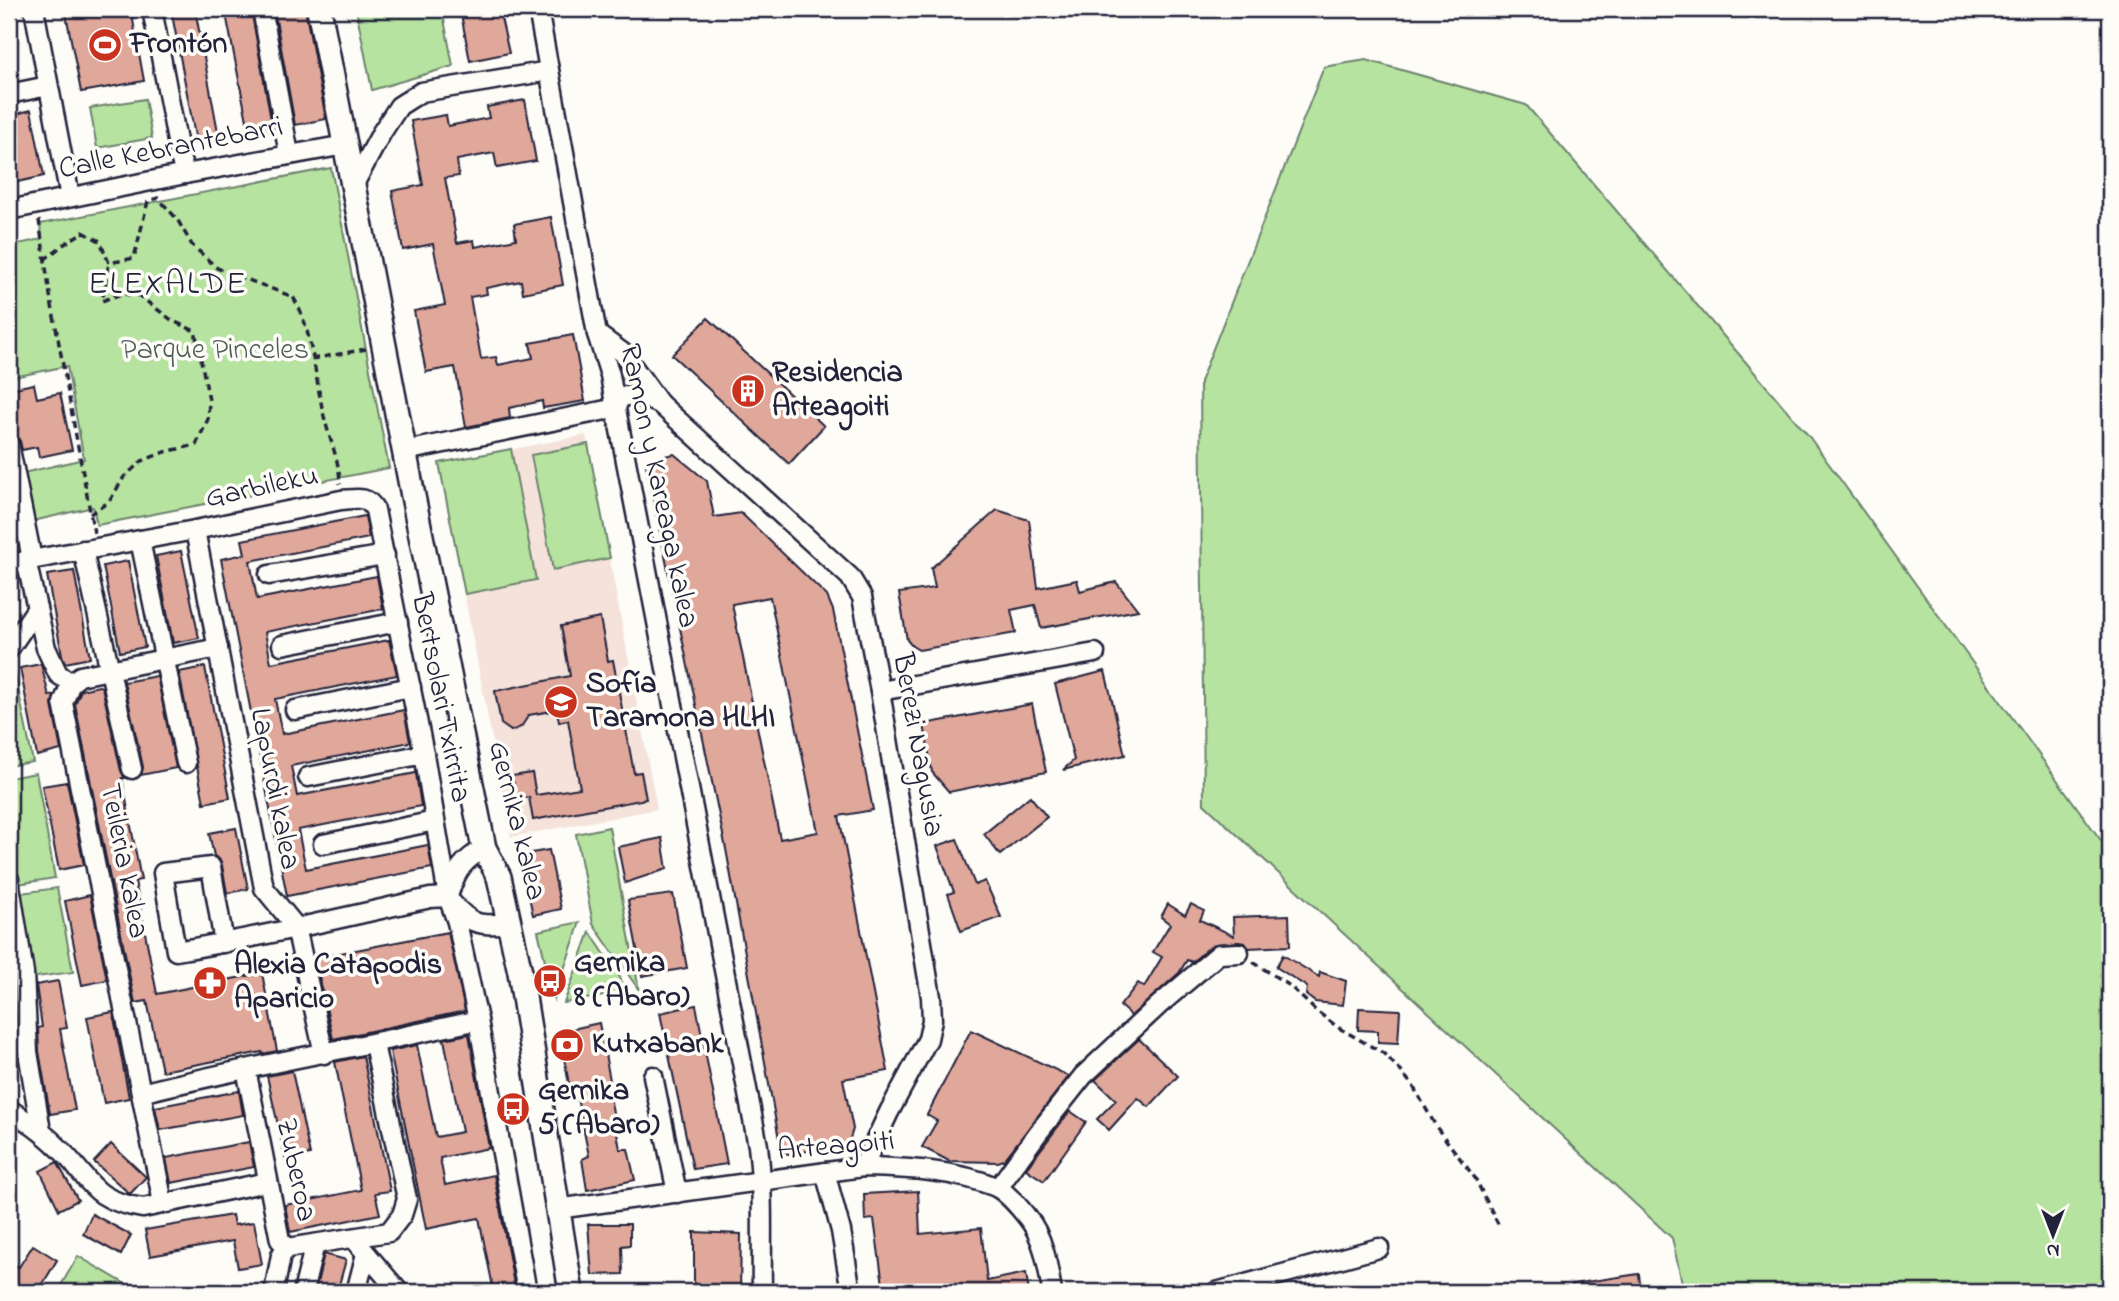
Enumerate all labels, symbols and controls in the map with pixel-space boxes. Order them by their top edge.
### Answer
place label: Frontón [128,23,227,67]
sports icon: Frontón [86,26,124,64]
street label: Calle Kebrantebarri [55,106,287,192]
district label: ELEXALDE [88,262,248,309]
park label: Parque Pinceles [121,329,309,373]
street label: Ramon y Kareaga kalea [606,340,710,632]
place label: Residencia Arteagoiti [772,352,903,431]
building icon: Residencia Arteagoiti [729,372,767,410]
street label: Garbileku [202,455,322,521]
street label: Bertsolari Txirrita [398,588,482,807]
street label: Berezi Nagusia [879,649,955,840]
place label: Sofía Taramona HLHI [586,663,775,741]
school or university icon: Sofía Taramona HLHI [542,683,580,721]
street label: Lapurdi kalea [237,704,311,874]
street label: Gernika kalea [475,737,557,905]
street label: Teileria kalea [86,780,160,942]
place label: Gernika 8 (Abaro) [574,942,690,1020]
place label: Alexia Catapodis Aparicio [234,944,442,1022]
bus stop icon: Gernika 8 (Abaro) [531,962,569,1000]
pharmacy icon: Alexia Catapodis Aparicio [191,964,229,1002]
place label: Kutxabank [592,1023,724,1067]
bank icon: Kutxabank [548,1026,586,1064]
place label: Gernika 5 (Abaro) [538,1070,660,1148]
bus stop icon: Gernika 5 (Abaro) [494,1090,532,1128]
street label: Zuberoa [263,1114,327,1226]
street label: Arteagoiti [776,1120,896,1174]
north arrow [2018,1200,2088,1270]
text: N [2046,1236,2059,1263]

